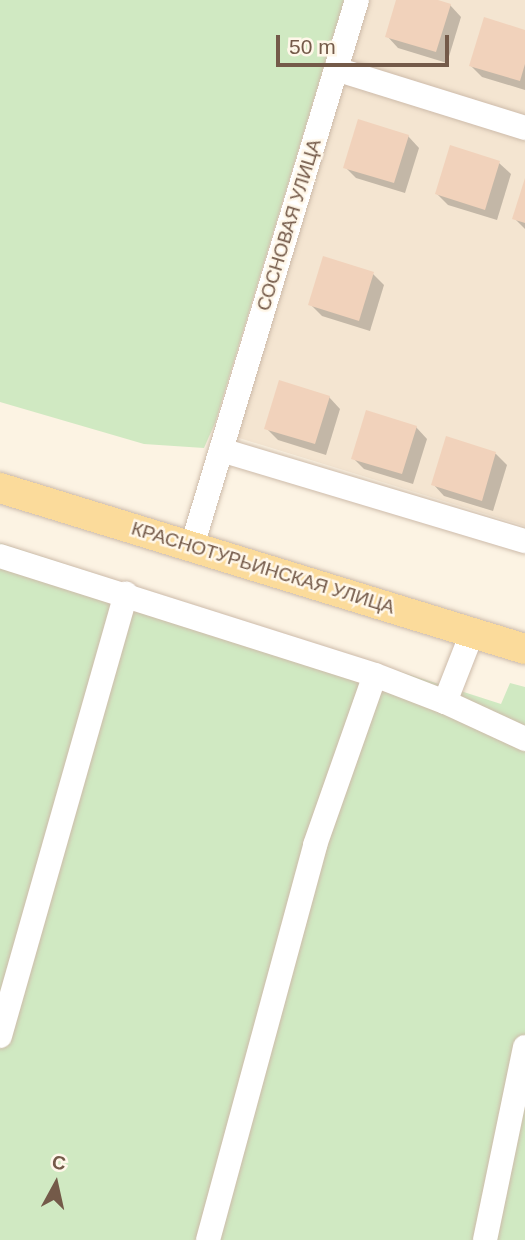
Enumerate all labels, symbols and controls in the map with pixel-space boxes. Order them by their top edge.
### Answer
scale bar [280,21,453,65]
text: 50 m [289,35,336,58]
street label: СОСНОВАЯ УЛИЦА [252,136,326,314]
street label: КРАСНОТУРЬИНСКАЯ УЛИЦА [129,517,397,619]
north arrow [21,1149,91,1219]
text: С [51,1151,67,1174]

